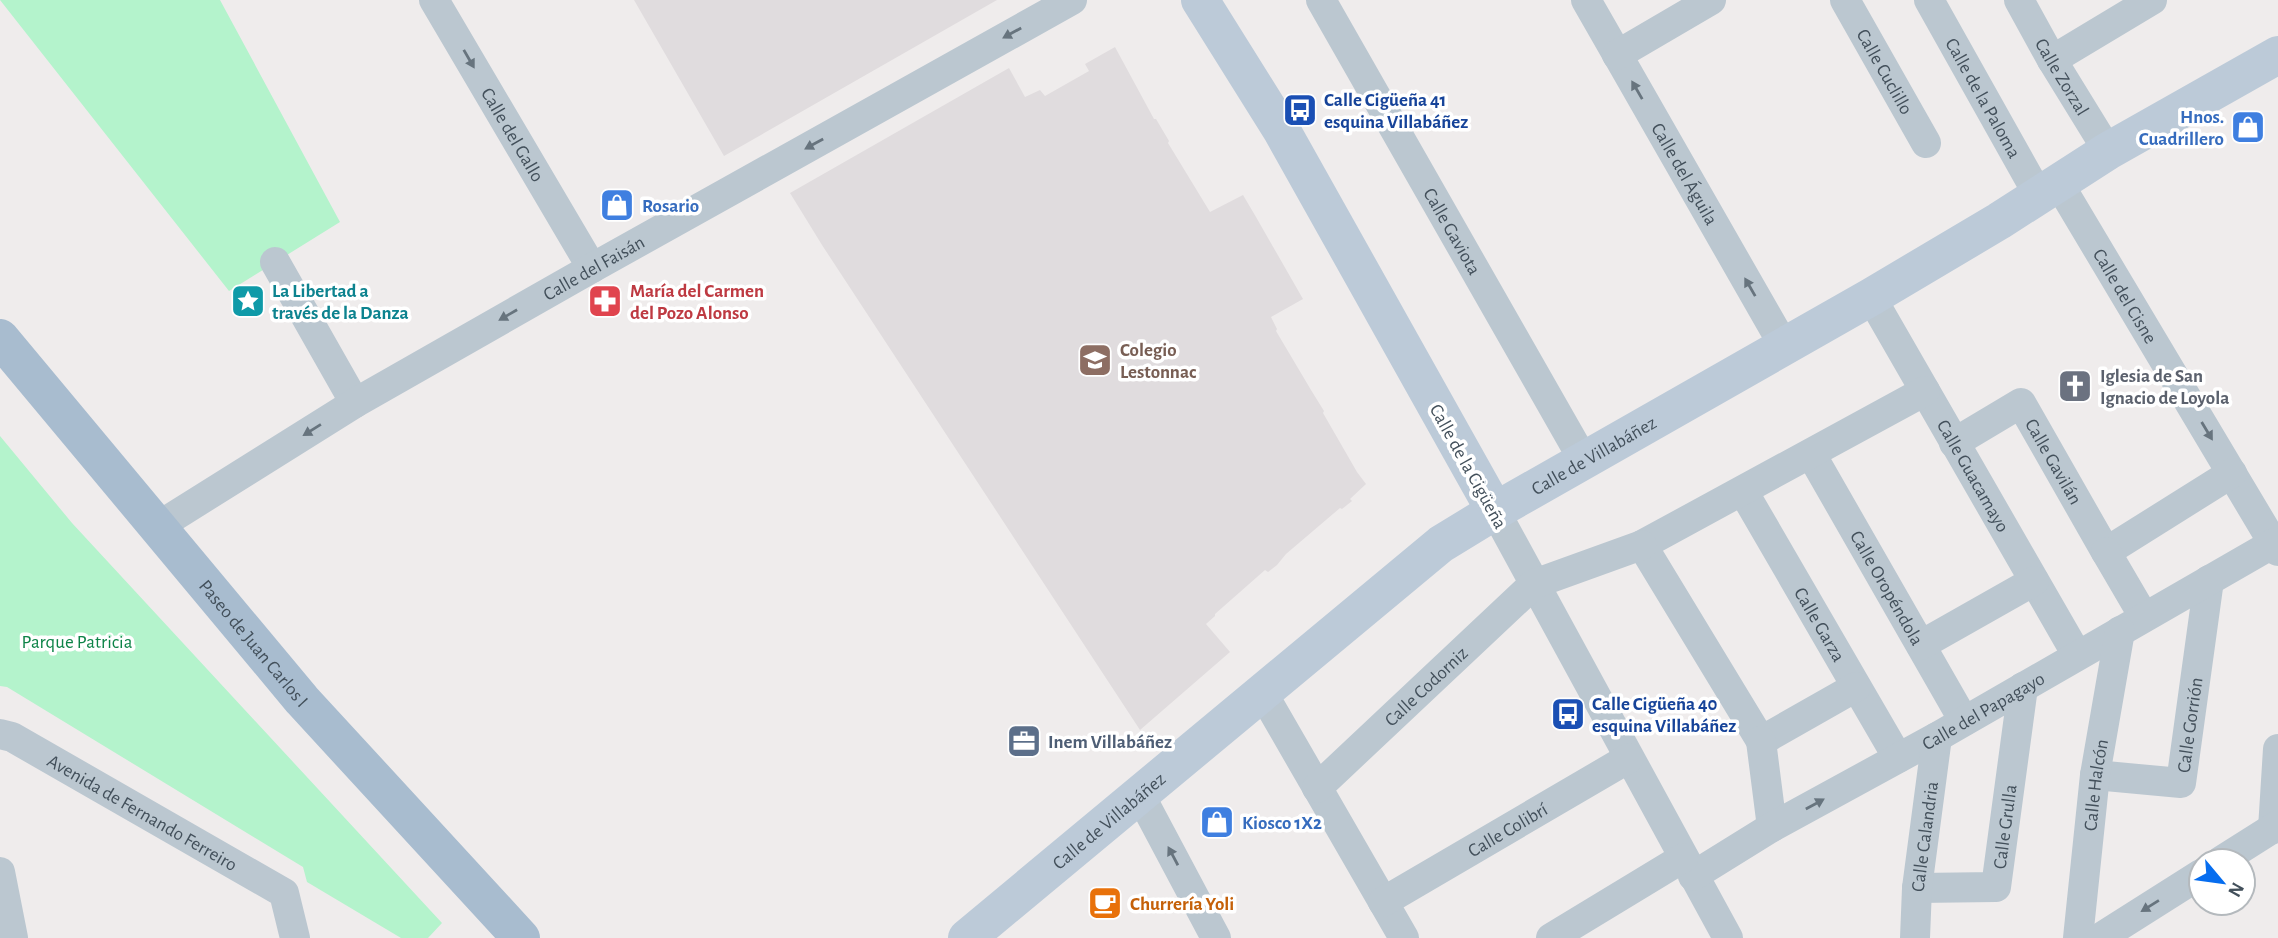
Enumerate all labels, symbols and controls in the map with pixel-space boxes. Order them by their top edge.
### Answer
street label: Calle Cuclillo [1853,26,1916,118]
one-way arrow [1003,27,1022,39]
street label: Calle de la Paloma [1941,35,2024,162]
street label: Calle Zorzal [2031,36,2092,119]
one-way arrow [463,49,475,68]
one-way arrow [1631,80,1643,99]
street label: Calle del Gallo [477,85,547,185]
bus stop icon: Calle Cigüeña 41 esquina Villabáñez [1281,91,1319,129]
place label: Calle Cigüeña 41 esquina Villabáñez [1324,91,1468,132]
place label: Hnos. Cuadrillero [2139,108,2224,149]
shop icon: Hnos. Cuadrillero [2229,108,2267,146]
street label: Calle del Águila [1647,120,1721,229]
one-way arrow [804,138,823,150]
street label: Calle Gaviota [1419,185,1484,279]
shop icon: Rosario [598,186,636,224]
place label: Rosario [642,197,699,216]
street label: Calle del Faisán [540,233,648,305]
street label: Calle del Cisne [2089,246,2160,347]
one-way arrow [1744,277,1756,297]
place icon: La Libertad a través de la Danza [229,282,267,320]
place label: La Libertad a través de la Danza [272,282,409,323]
pharmacy icon: María del Carmen del Pozo Alonso [586,282,624,320]
place label: María del Carmen del Pozo Alonso [630,282,764,323]
one-way arrow [499,309,518,321]
school or university icon: Colegio Lestonnac [1076,341,1114,379]
place label: Colegio Lestonnac [1120,341,1197,382]
church icon: Iglesia de San Ignacio de Loyola [2056,367,2094,405]
place label: Iglesia de San Ignacio de Loyola [2100,367,2229,408]
street label: Calle de la Cigüeña [1426,401,1510,532]
street label: Calle de Villabáñez [1529,413,1660,499]
street label: Calle Gavilán [2021,416,2085,508]
street label: Calle Guacamayo [1933,417,2012,536]
one-way arrow [2201,422,2213,441]
one-way arrow [302,423,321,436]
street label: Calle Oropéndola [1846,528,1927,649]
street label: Paseo de Juan Carlos I [195,577,311,711]
street label: Calle Garza [1790,584,1848,666]
park label: Parque Patricia [22,633,133,652]
street label: Calle Codorniz [1381,644,1472,730]
street label: Calle del Papagayo [1919,669,2048,754]
street label: Calle Gorrión [2175,676,2206,774]
bus stop icon: Calle Cigüeña 40 esquina Villabáñez [1549,695,1587,733]
place label: Calle Cigüeña 40 esquina Villabáñez [1592,695,1736,736]
office icon: Inem Villabáñez [1005,722,1043,760]
place label: Inem Villabáñez [1048,733,1172,752]
street label: Calle Halcón [2081,738,2112,832]
street label: Avenida de Fernando Ferreiro [44,751,240,875]
street label: Calle de Villabáñez [1050,769,1170,874]
street label: Calle Calandria [1909,780,1942,893]
street label: Calle Grulla [1991,783,2021,870]
one-way arrow [1805,798,1825,810]
street label: Calle Colibrí [1465,800,1551,861]
shop icon: Kiosco 1X2 [1198,803,1236,841]
place label: Kiosco 1X2 [1242,814,1322,833]
one-way arrow [1167,846,1178,866]
north arrow [2187,847,2257,917]
text: N [2224,879,2247,900]
cafe icon: Churrería Yoli [1086,884,1124,922]
place label: Churrería Yoli [1130,895,1234,914]
one-way arrow [2141,899,2160,912]

